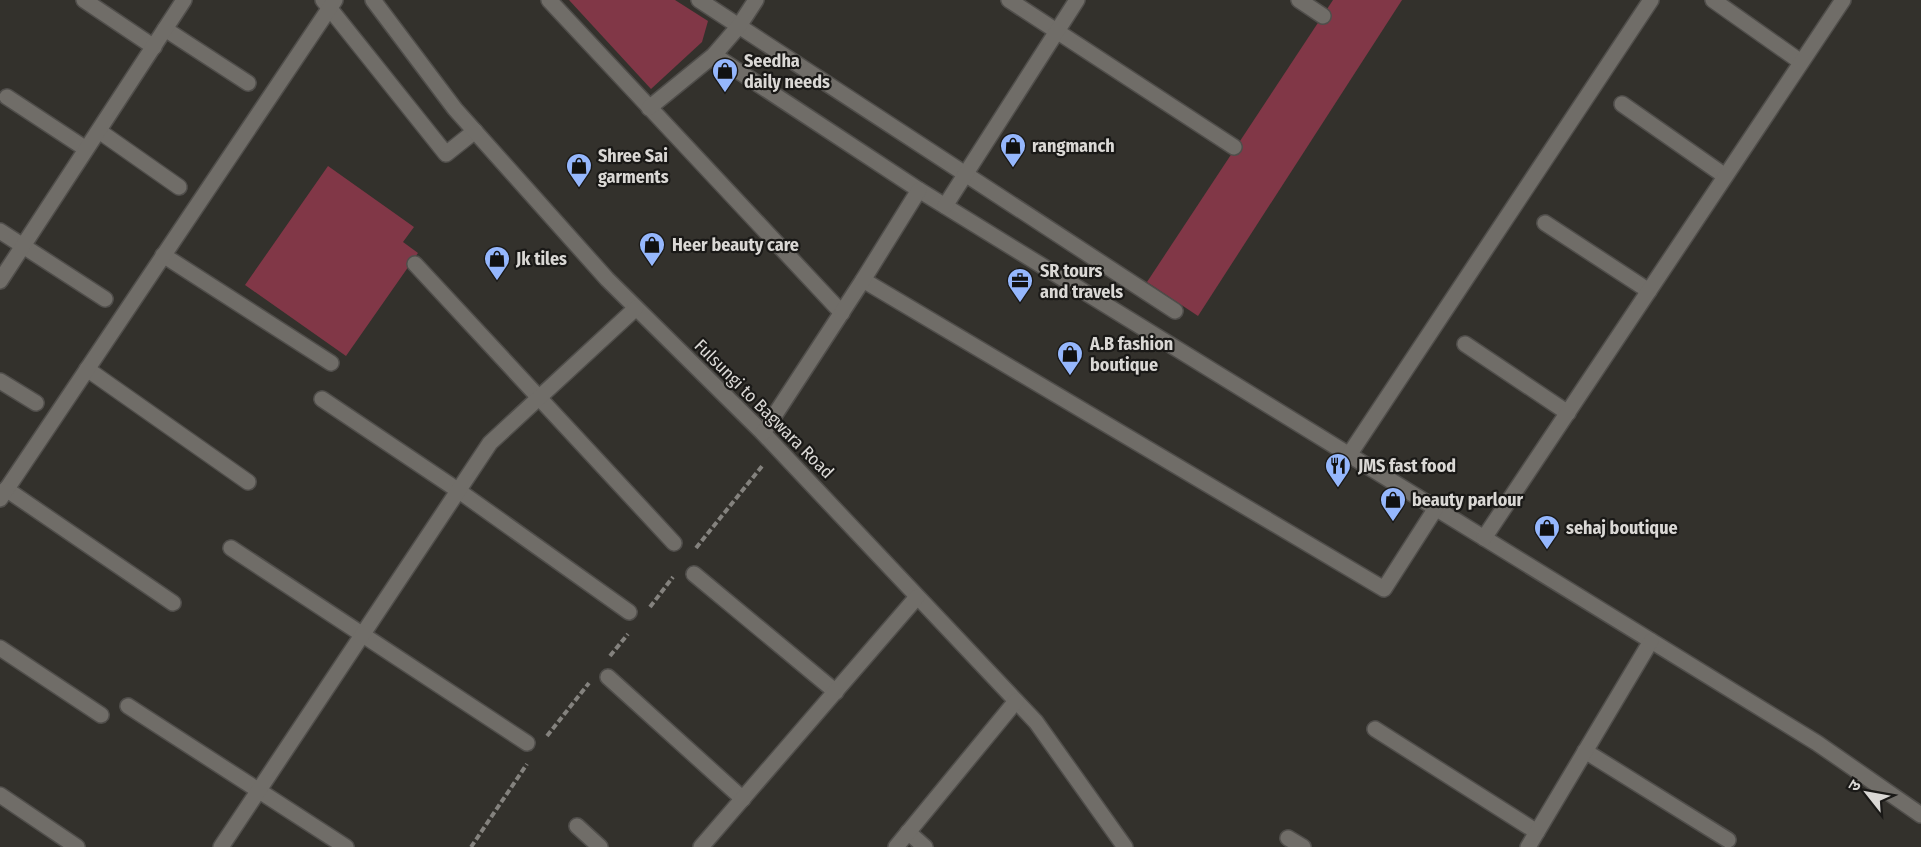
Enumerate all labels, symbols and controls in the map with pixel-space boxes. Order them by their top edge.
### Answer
place label: Seedha daily needs [744,50,830,93]
shop icon: Seedha daily needs [710,56,740,94]
shop icon: rangmanch [998,131,1028,169]
place label: rangmanch [1032,135,1115,157]
place label: Shree Sai garments [598,145,669,188]
shop icon: Shree Sai garments [564,151,594,189]
shop icon: Heer beauty care [637,230,667,268]
place label: Heer beauty care [672,234,799,256]
shop icon: Jk tiles [482,244,512,282]
place label: Jk tiles [515,248,567,270]
place label: SR tours and travels [1040,260,1123,303]
office icon: SR tours and travels [1005,266,1035,304]
place label: A.B fashion boutique [1089,333,1173,376]
street label: Fulsungi to Bagwara Road [690,335,838,483]
shop icon: A.B fashion boutique [1055,339,1085,377]
restaurant icon: JMS fast food [1323,451,1353,489]
place label: JMS fast food [1357,455,1456,477]
shop icon: beauty parlour [1378,485,1408,523]
place label: beauty parlour [1412,489,1524,511]
shop icon: sehaj boutique [1532,513,1562,551]
place label: sehaj boutique [1566,517,1678,539]
north arrow [1837,763,1897,823]
text: उ [1844,776,1865,794]

